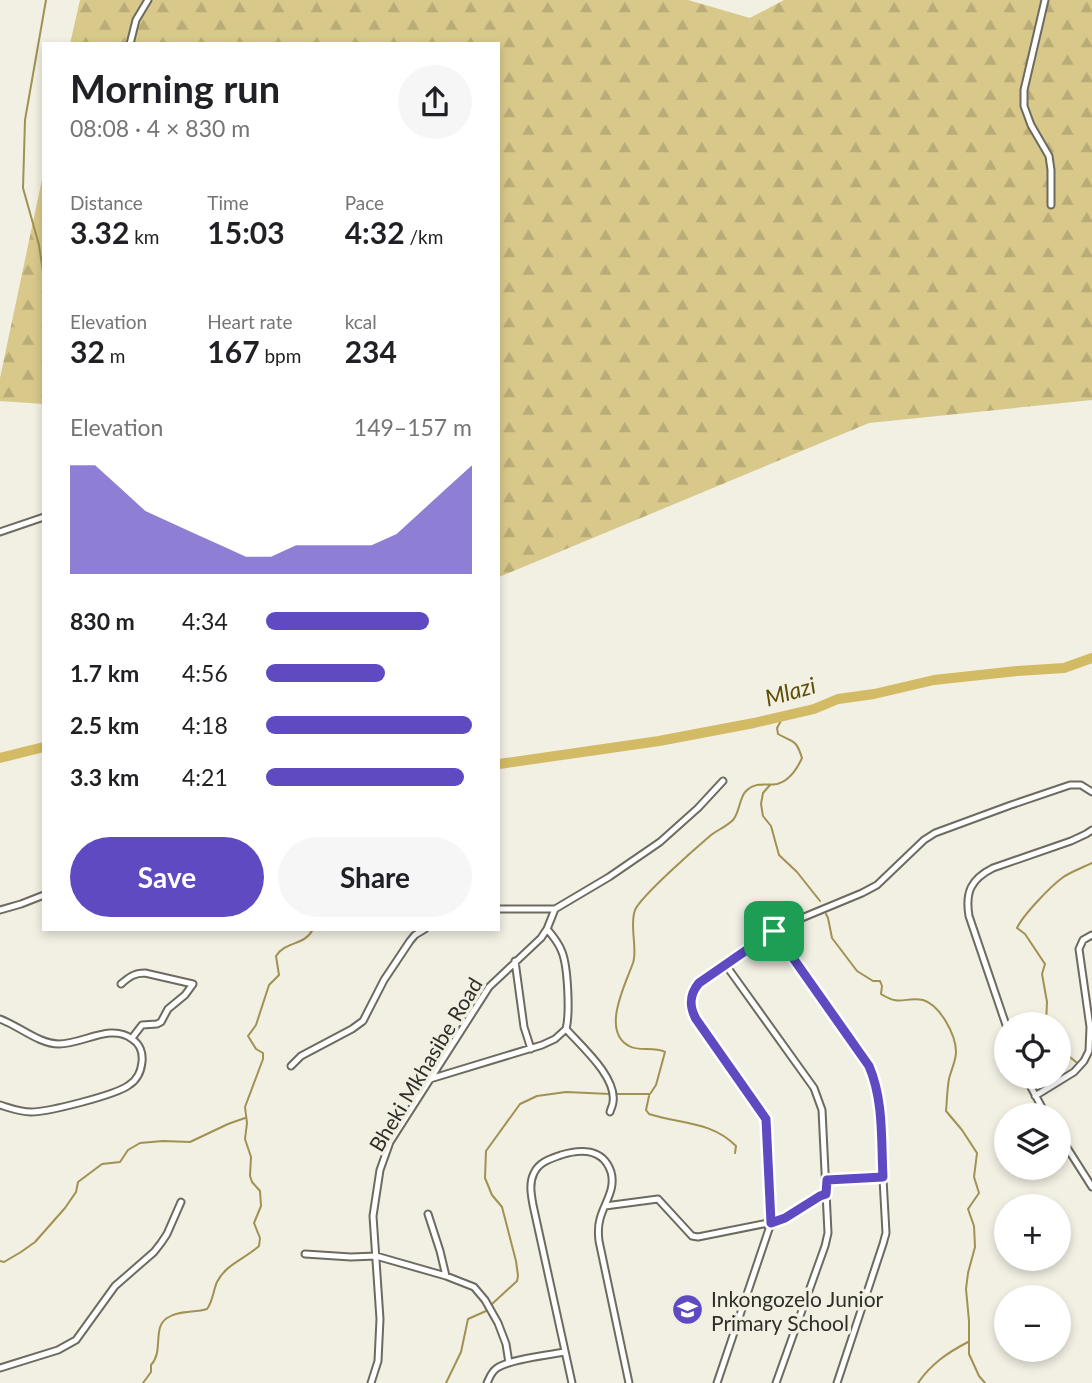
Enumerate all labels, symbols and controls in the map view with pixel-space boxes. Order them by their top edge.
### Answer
text: Morning run [70,65,280,111]
button: share [398,65,472,139]
text: 08:08 · 4 × 830 m [70,114,250,142]
text: Distance [70,191,143,214]
text: Time [207,191,249,214]
text: Pace [345,191,384,214]
text: 3.32 [70,214,129,250]
text: 15:03 [207,214,285,250]
text: 4:32 [345,214,405,250]
text: km [129,225,159,248]
text: /km [405,225,443,248]
text: Elevation [70,310,147,333]
text: Heart rate [207,310,293,333]
text: kcal [345,310,377,333]
text: 32 [70,333,105,369]
text: 167 [207,333,260,369]
text: 234 [345,333,397,369]
text: m [105,344,125,367]
text: bpm [260,344,301,367]
text: Elevation [70,413,163,441]
text: 149–157 m [354,413,472,441]
text: 830 m [70,607,135,635]
text: 4:34 [182,607,228,635]
text: 1.7 km [70,659,139,687]
text: 4:56 [182,659,228,687]
water label: Mlazi [761,670,819,712]
text: 2.5 km [70,711,139,739]
text: 4:18 [182,711,228,739]
text: 3.3 km [70,763,139,791]
text: 4:21 [182,763,228,791]
button: Save [70,837,264,917]
button: Share [278,837,472,917]
pin [744,901,804,961]
icon: arrive [755,912,793,950]
street label: Bheki Mkhasibe Road [363,973,487,1155]
map controls [994,1012,1071,1362]
button: locate [994,1012,1071,1089]
button: layers [994,1103,1071,1180]
button: + [994,1194,1071,1271]
button: − [994,1285,1071,1362]
place label: Inkongozelo Junior Primary School [711,1286,884,1335]
school or university icon: Inkongozelo Junior Primary School [671,1293,705,1327]

